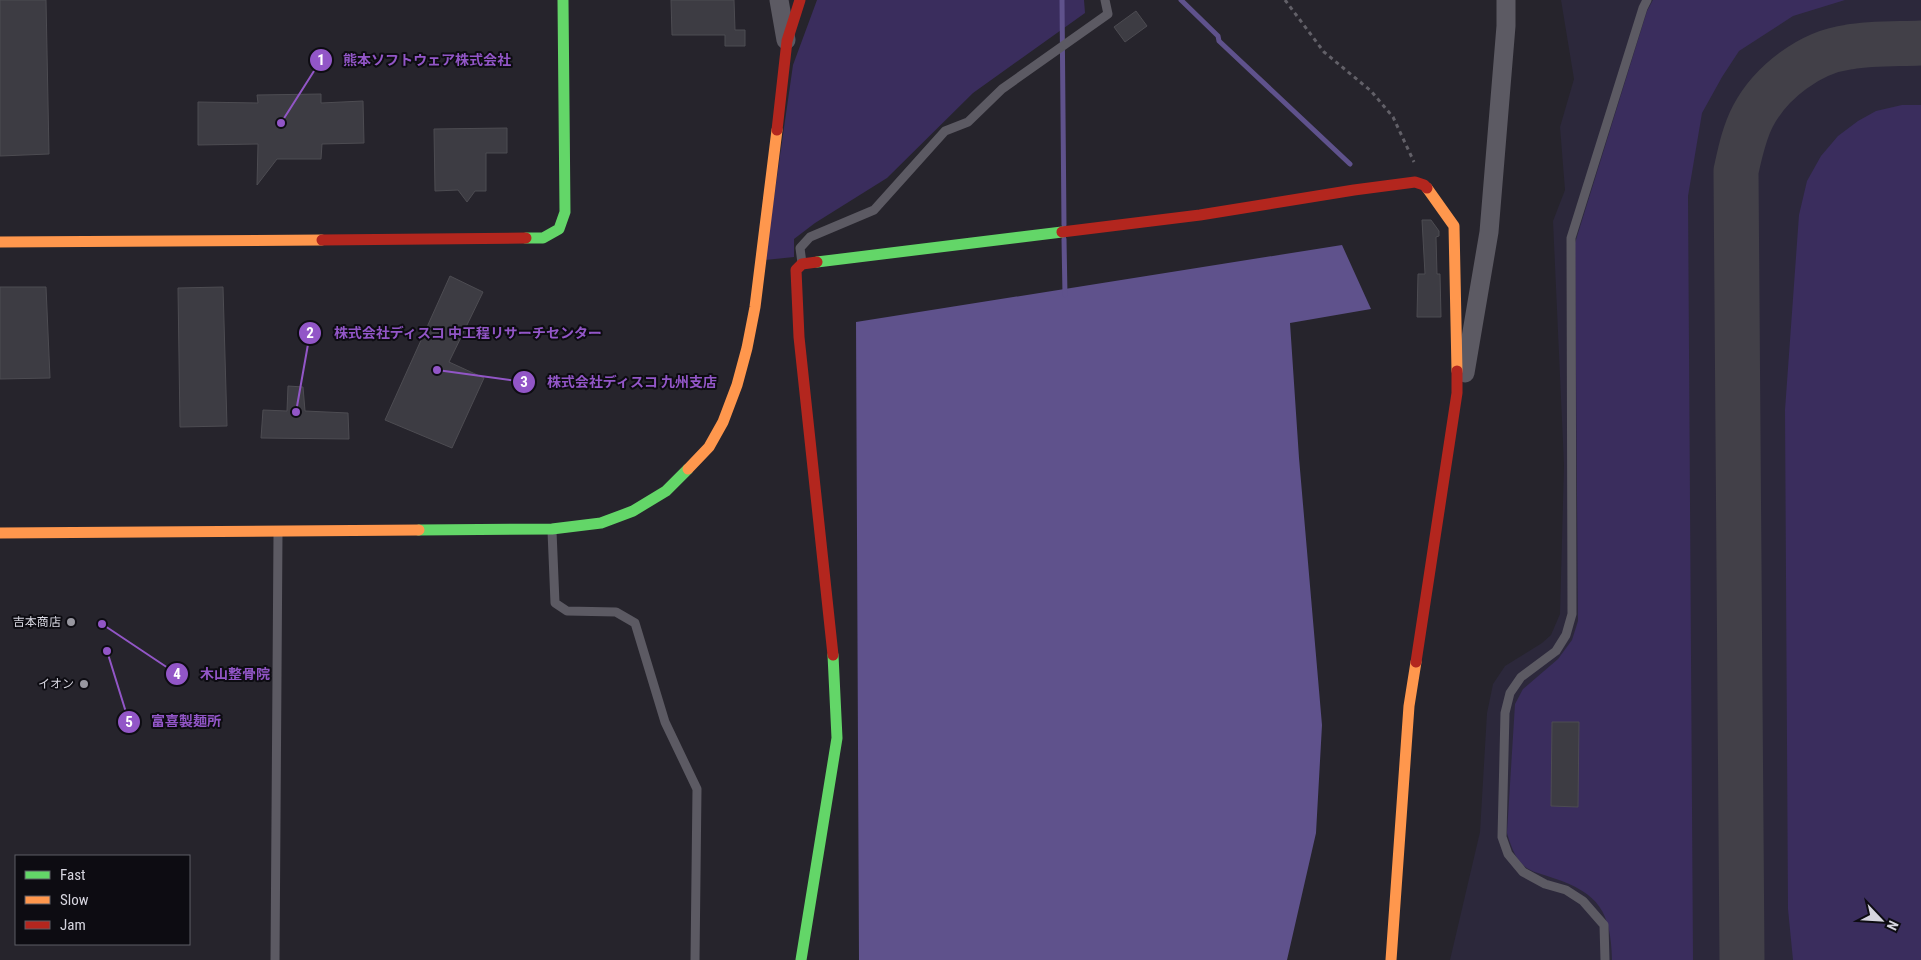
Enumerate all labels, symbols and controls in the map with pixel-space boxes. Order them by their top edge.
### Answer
callout: 熊本ソフトウェア株式会社 [308,45,521,74]
text: 1 [317,51,325,69]
text: 熊本ソフトウェア株式会社 [343,52,511,68]
callout: 株式会社ディスコ 中工程リサーチセンター [298,319,612,348]
text: 2 [306,324,314,342]
text: 株式会社ディスコ 中工程リサーチセンター [334,325,602,341]
callout: 株式会社ディスコ 九州支店 [512,367,728,396]
text: 3 [520,373,528,391]
text: 株式会社ディスコ 九州支店 [547,374,717,390]
place label: 吉本商店 [13,615,61,629]
marker: 吉本商店 [65,616,77,628]
callout: 木山整骨院 [165,660,280,689]
text: 4 [173,665,181,683]
text: 木山整骨院 [200,666,270,682]
place label: イオン [38,677,74,691]
marker: イオン [78,678,90,690]
callout: 富喜製麺所 [116,707,231,736]
text: 5 [125,713,133,731]
text: 富喜製麺所 [151,713,221,729]
legend [15,855,190,945]
text: Fast [60,866,85,884]
text: Slow [60,891,89,909]
north arrow [1856,895,1906,945]
text: Jam [60,916,86,934]
text: N [1884,918,1902,933]

